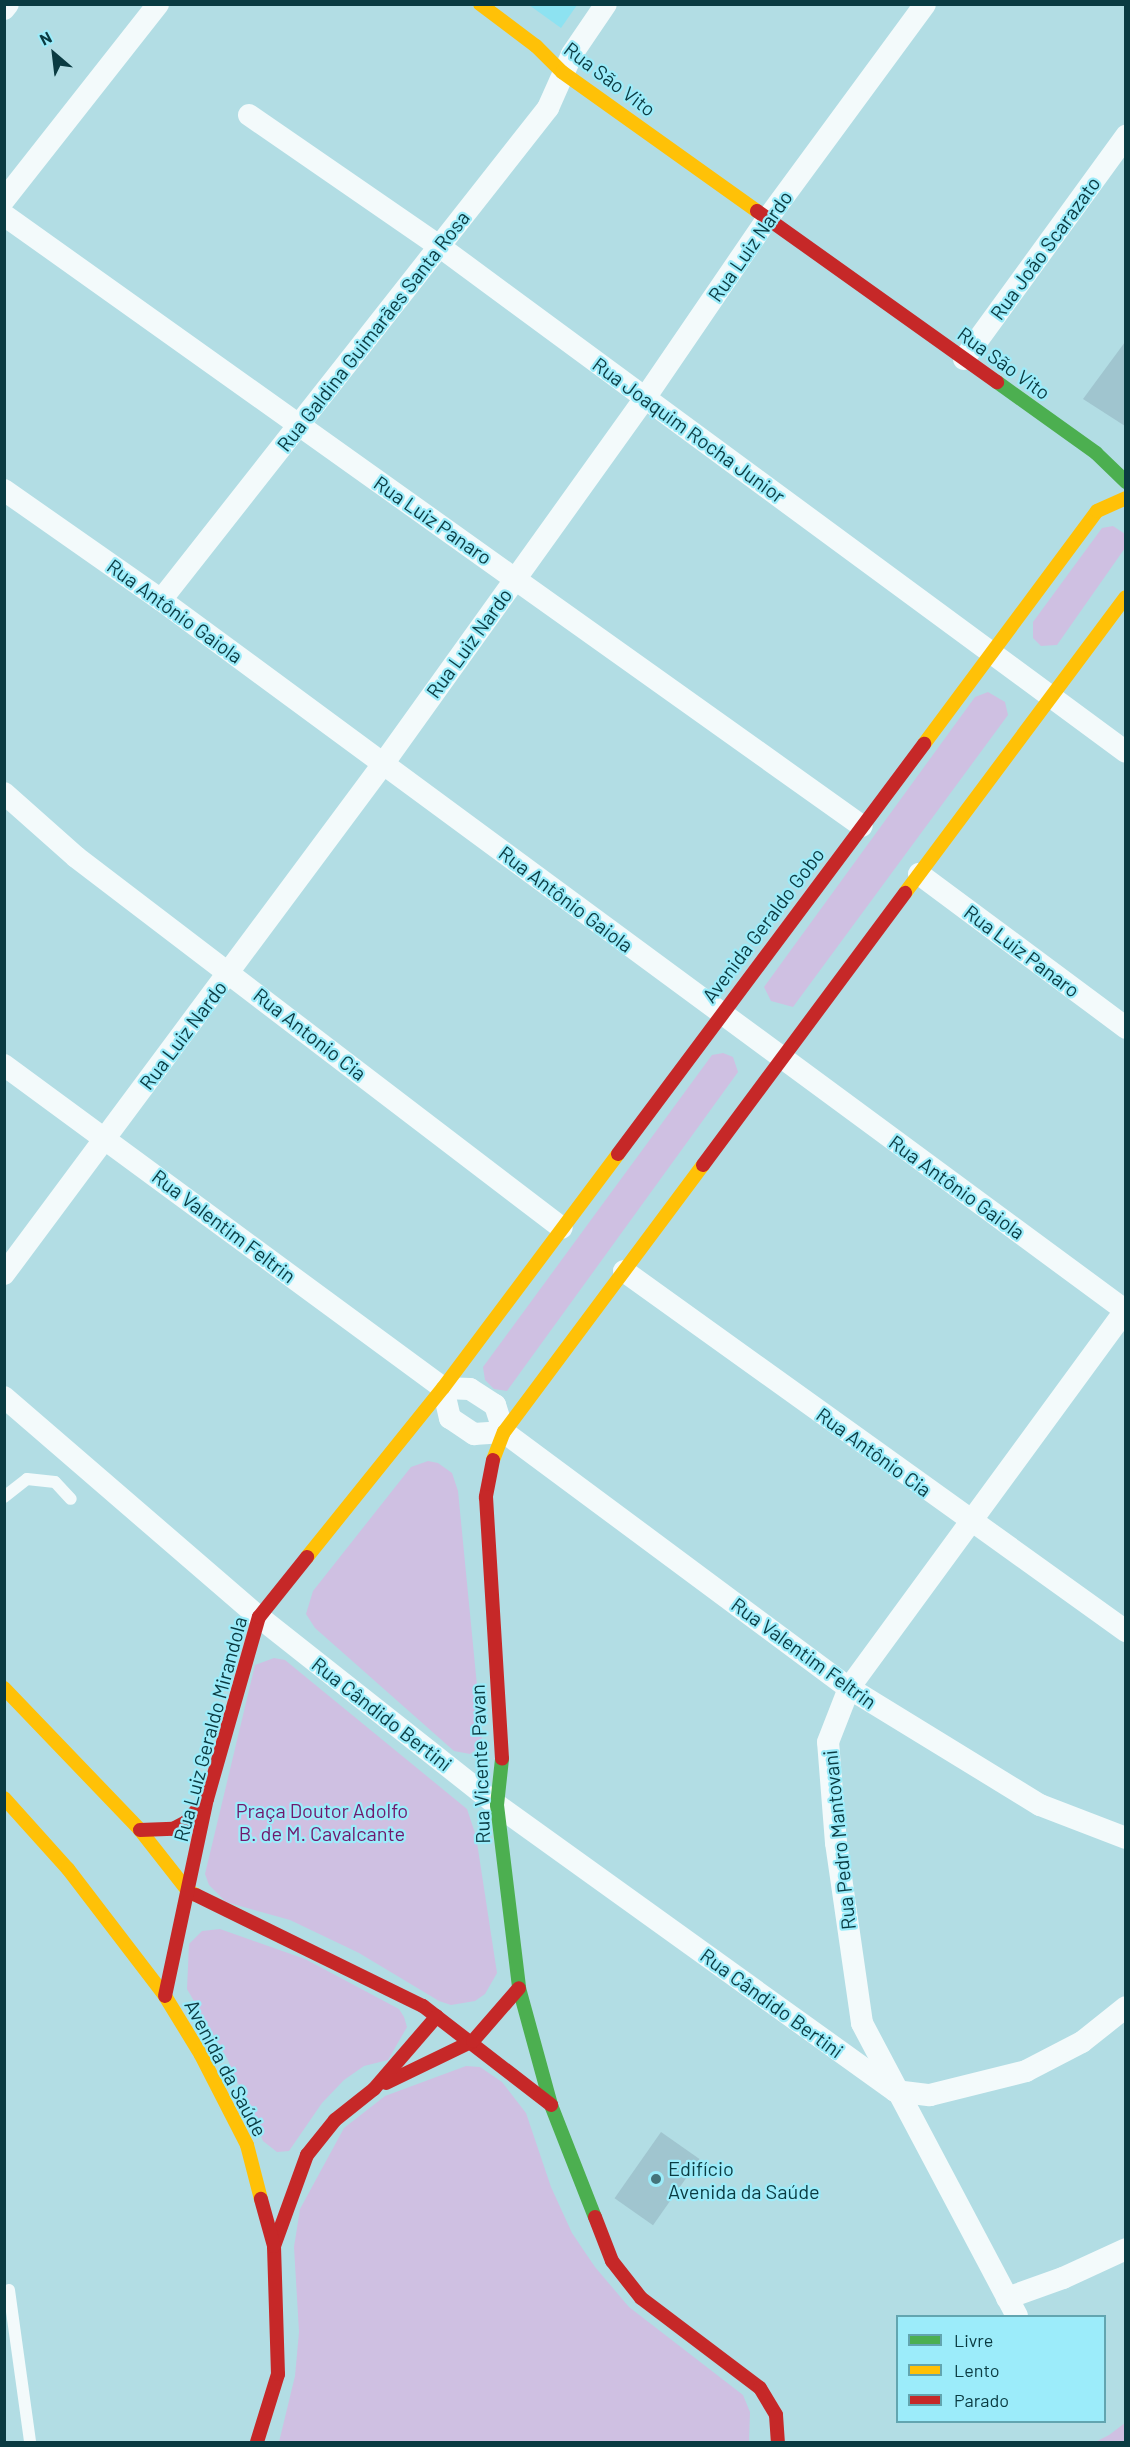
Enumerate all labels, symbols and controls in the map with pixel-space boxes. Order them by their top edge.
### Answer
north arrow [24,24,84,84]
text: N [36,27,54,49]
street label: Rua São Vito [559,37,661,121]
street label: Rua João Scarazato [985,172,1105,324]
street label: Rua Luiz Nardo [703,186,797,306]
street label: Rua Galdina Guimarães Santa Rosa [272,206,474,456]
street label: Rua São Vito [953,321,1055,405]
street label: Rua Joaquim Rocha Junior [588,352,790,508]
street label: Rua Luiz Panaro [369,470,497,570]
street label: Rua Antônio Gaiola [103,554,247,668]
street label: Rua Luiz Nardo [421,583,517,703]
street label: Rua Antônio Gaiola [494,841,638,957]
street label: Avenida Geraldo Gobo [697,843,829,1007]
street label: Rua Luiz Panaro [960,900,1084,1002]
street label: Rua Luiz Nardo [134,976,232,1094]
street label: Rua Antonio Cia [249,983,371,1085]
street label: Rua Antônio Gaiola [885,1130,1029,1244]
street label: Rua Valentim Feltrin [148,1164,300,1288]
street label: Rua Antônio Cia [812,1402,936,1502]
street label: Rua Valentim Feltrin [727,1592,881,1714]
street label: Rua Luiz Geraldo Mirandola [168,1614,252,1844]
street label: Rua Cândido Bertini [307,1652,457,1776]
street label: Rua Vicente Pavan [465,1684,495,1844]
street label: Rua Pedro Mantovani [818,1749,860,1931]
park label: Praça Doutor Adolfo B. de M. Cavalcante [236,1798,408,1845]
street label: Rua Cândido Bertini [696,1943,848,2063]
street label: Avenida da Saúde [180,1995,272,2141]
place label: Edifício Avenida da Saúde [668,2156,820,2203]
marker: Edifício Avenida da Saúde [649,2172,663,2186]
legend [896,2315,1106,2423]
text: Livre [954,2329,993,2351]
text: Lento [954,2359,1000,2381]
text: Parado [954,2389,1009,2411]

